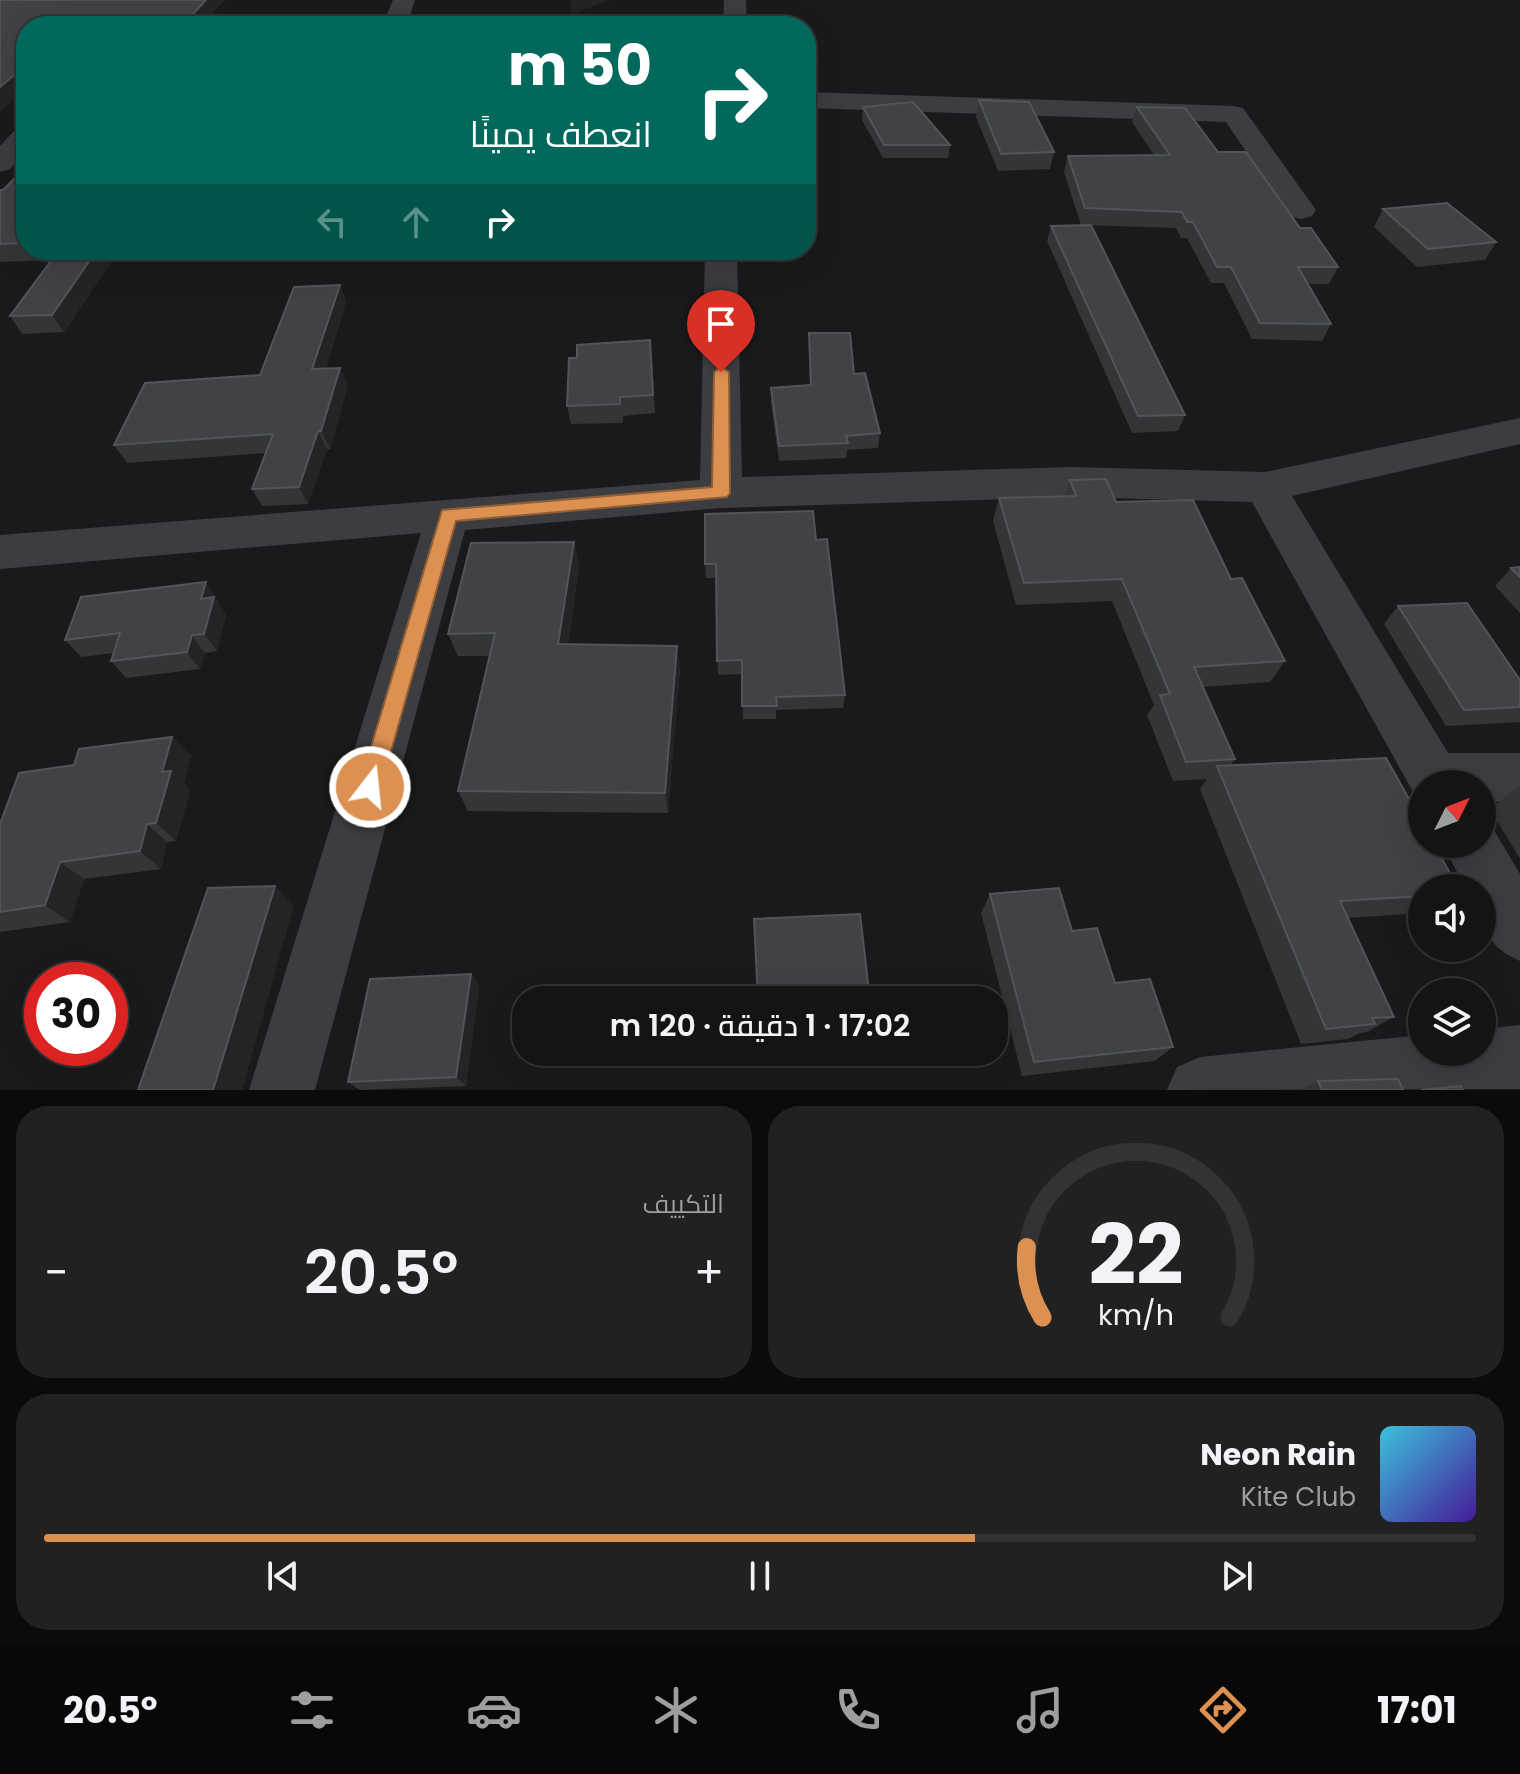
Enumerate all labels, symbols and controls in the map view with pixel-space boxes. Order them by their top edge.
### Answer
text: 50 m [508,26,652,105]
icon: right [680,48,784,152]
text: انعطف يمينًا [470,109,652,160]
icon: left [310,200,354,244]
icon: ahead [394,200,438,244]
icon: right [478,200,522,244]
pin [687,290,755,372]
icon: arrive [699,302,743,346]
position arrow [328,745,412,829]
north arrow [1408,770,1496,858]
map controls [1408,770,1496,1066]
button: sound [1408,874,1496,962]
speed limit sign: 30 [24,962,128,1066]
button: layers [1408,978,1496,1066]
text: 17:02 · 1 دقيقة · 120 m [610,1004,910,1047]
text: التكييف [642,1186,724,1222]
text: 22 [1088,1197,1184,1313]
text: 20.5° [304,1231,458,1315]
text: − [44,1242,68,1303]
text: + [694,1242,724,1303]
text: km/h [1098,1295,1174,1335]
text: Neon Rain [1200,1433,1356,1476]
text: Kite Club [1241,1479,1356,1515]
icon: previous [261,1554,305,1598]
icon: pause [738,1554,782,1598]
icon: next [1215,1554,1259,1598]
icon: filters [284,1682,340,1738]
icon: car [466,1682,522,1738]
icon: climate [648,1682,704,1738]
icon: phone [830,1682,886,1738]
icon: music [1012,1682,1068,1738]
icon: directions [1195,1682,1251,1738]
text: 20.5° [63,1685,157,1736]
text: 17:01 [1377,1685,1457,1736]

